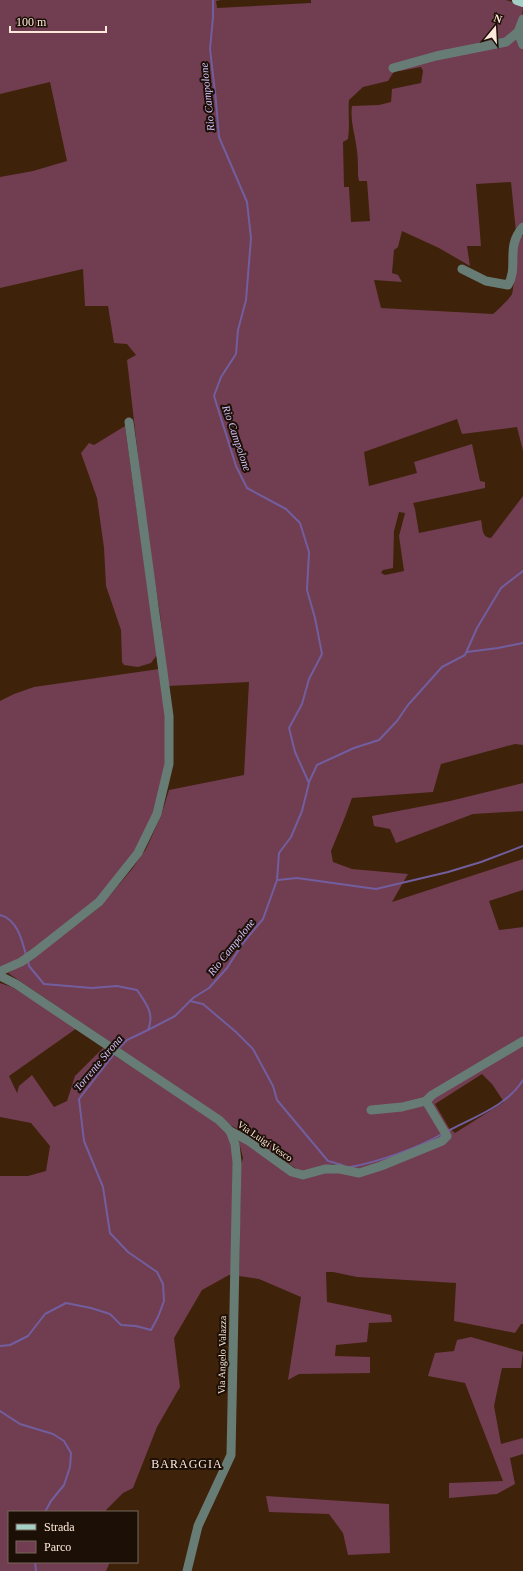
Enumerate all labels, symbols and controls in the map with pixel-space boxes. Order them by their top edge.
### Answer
scale bar [10,8,106,34]
north arrow [475,8,515,48]
text: N [492,12,504,25]
text: 100 m [16,15,47,29]
water label: Rio Campolone [197,62,217,133]
water label: Rio Campolone [220,403,254,473]
water label: Rio Campolone [204,916,257,979]
water label: Torrente Strona [71,1032,125,1093]
street label: Via Luigi Vesco [235,1118,295,1164]
street label: Via Angelo Valazza [216,1315,228,1394]
district label: BARAGGIA [151,1457,223,1471]
legend [8,1511,138,1563]
text: Strada [44,1520,75,1534]
text: Parco [44,1540,71,1554]

